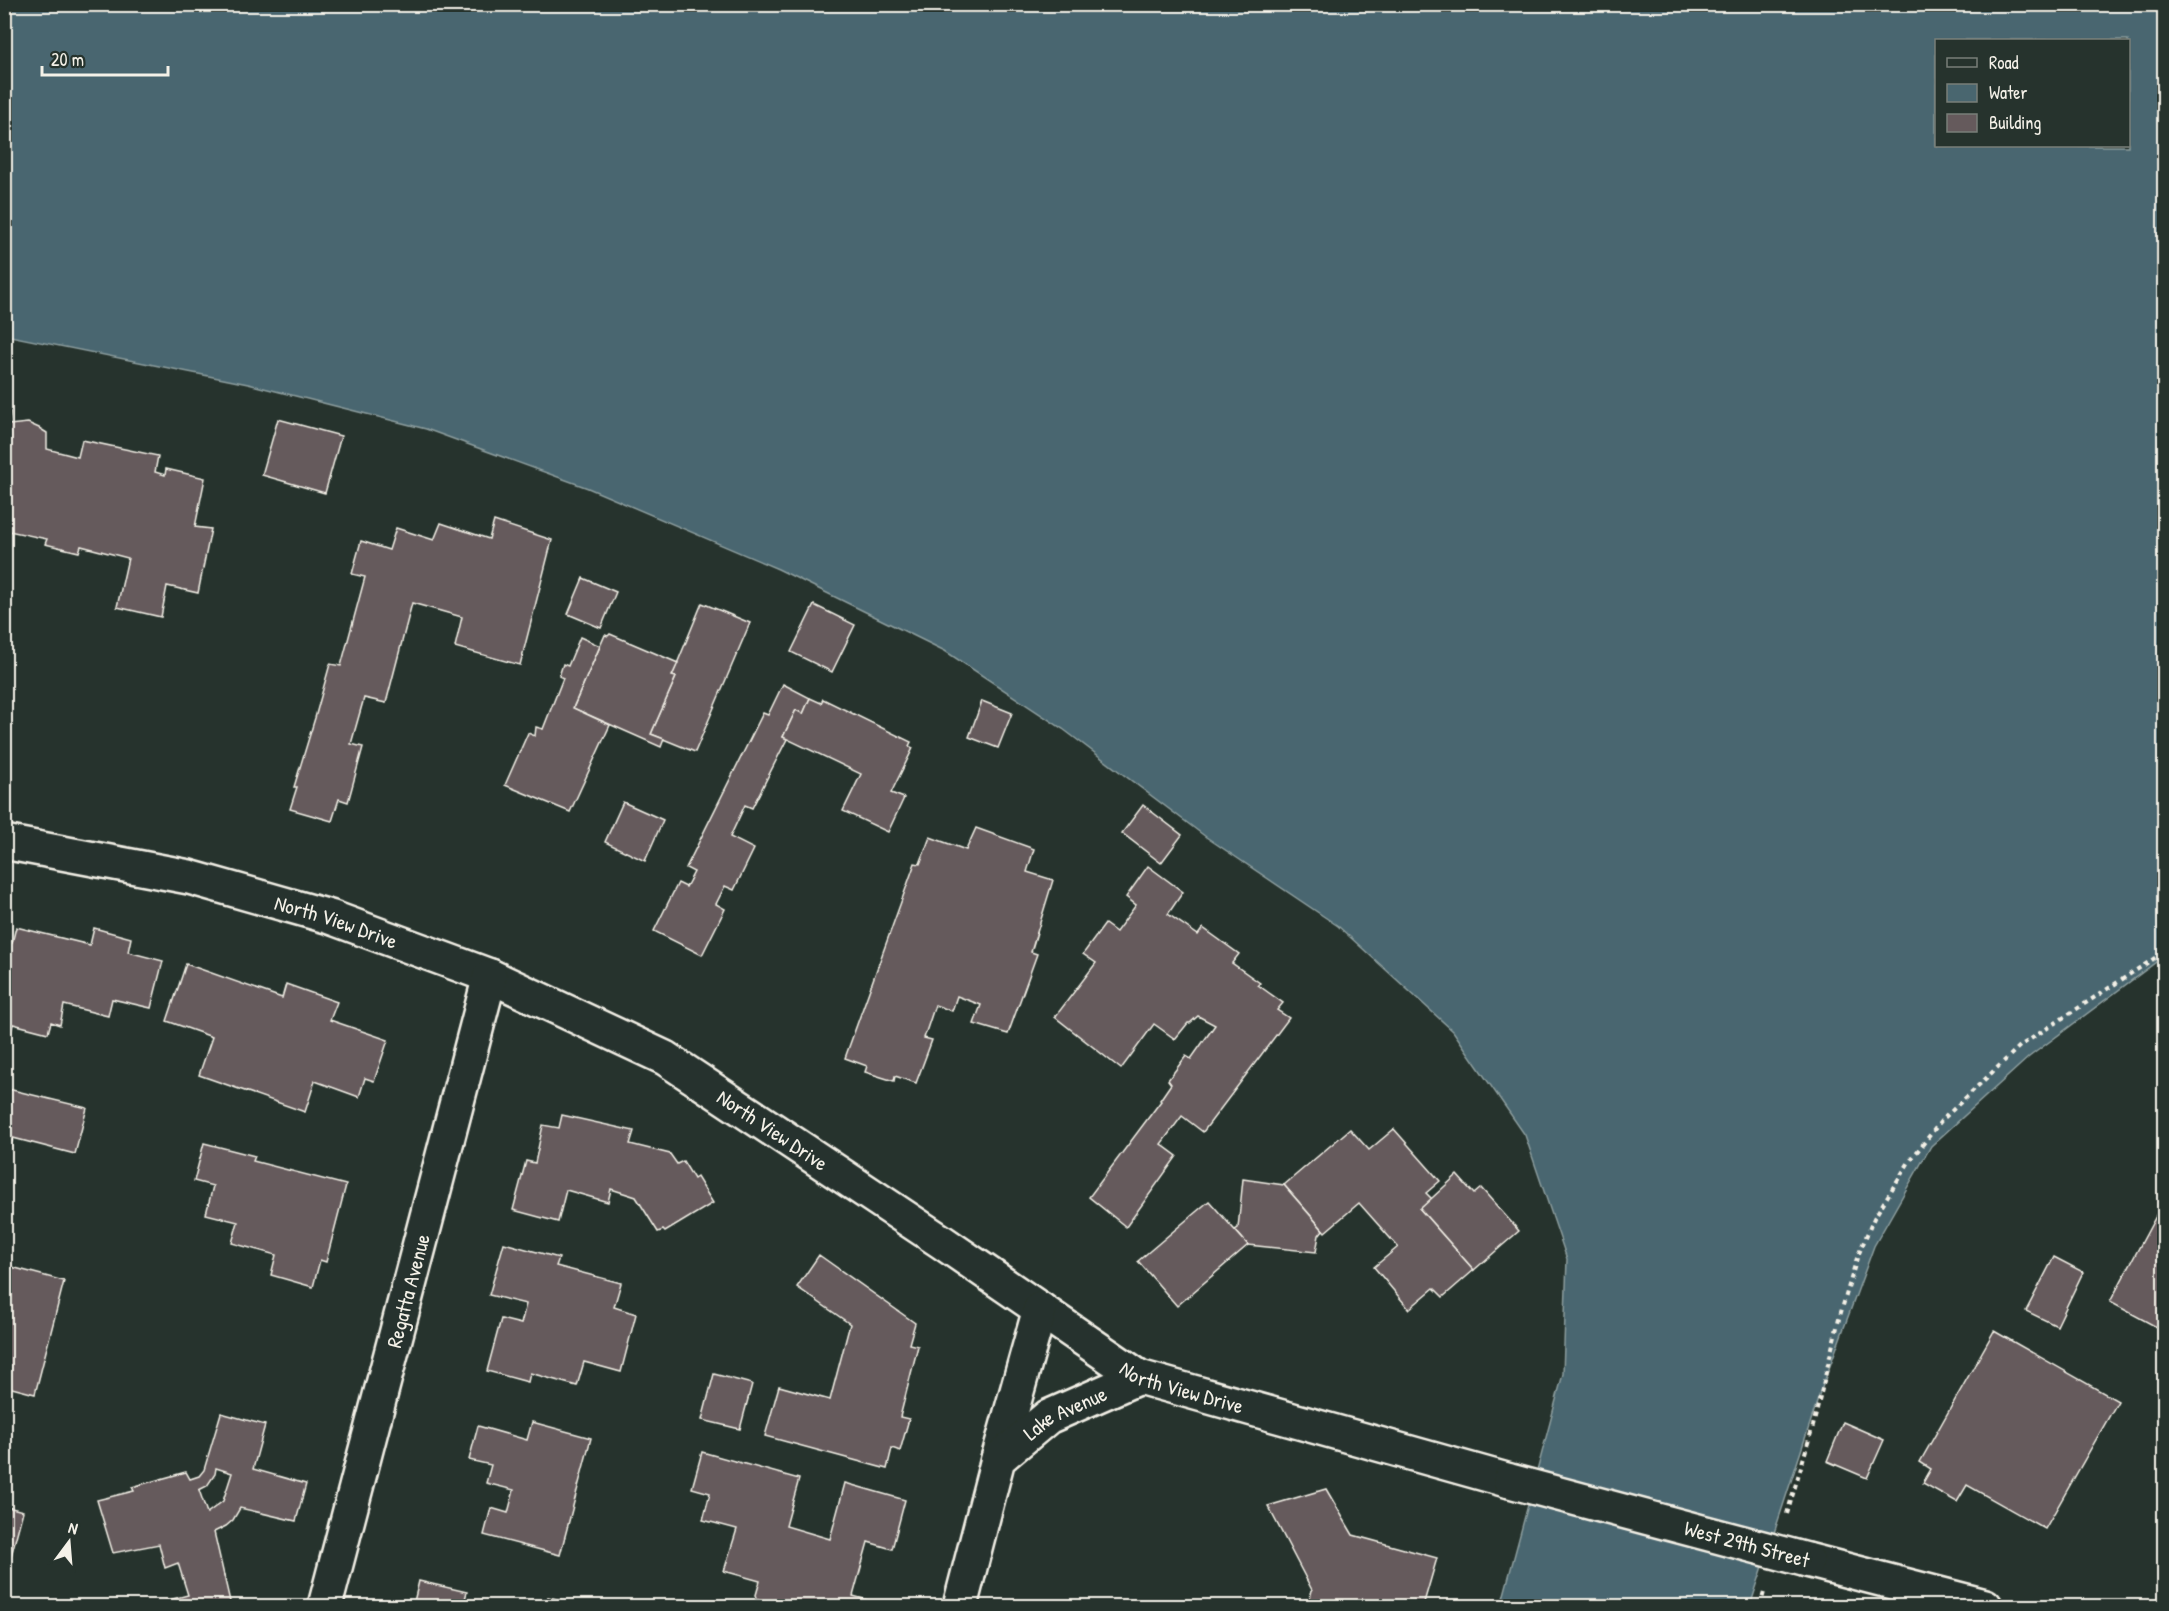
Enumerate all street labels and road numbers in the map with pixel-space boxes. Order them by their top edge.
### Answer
street label: North View Drive [272,888,402,955]
street label: North View Drive [712,1082,834,1177]
street label: Regatta Avenue [379,1231,436,1351]
street label: North View Drive [1114,1354,1247,1420]
street label: Lake Avenue [1017,1379,1111,1447]
street label: West 29th Street [1681,1513,1814,1575]

